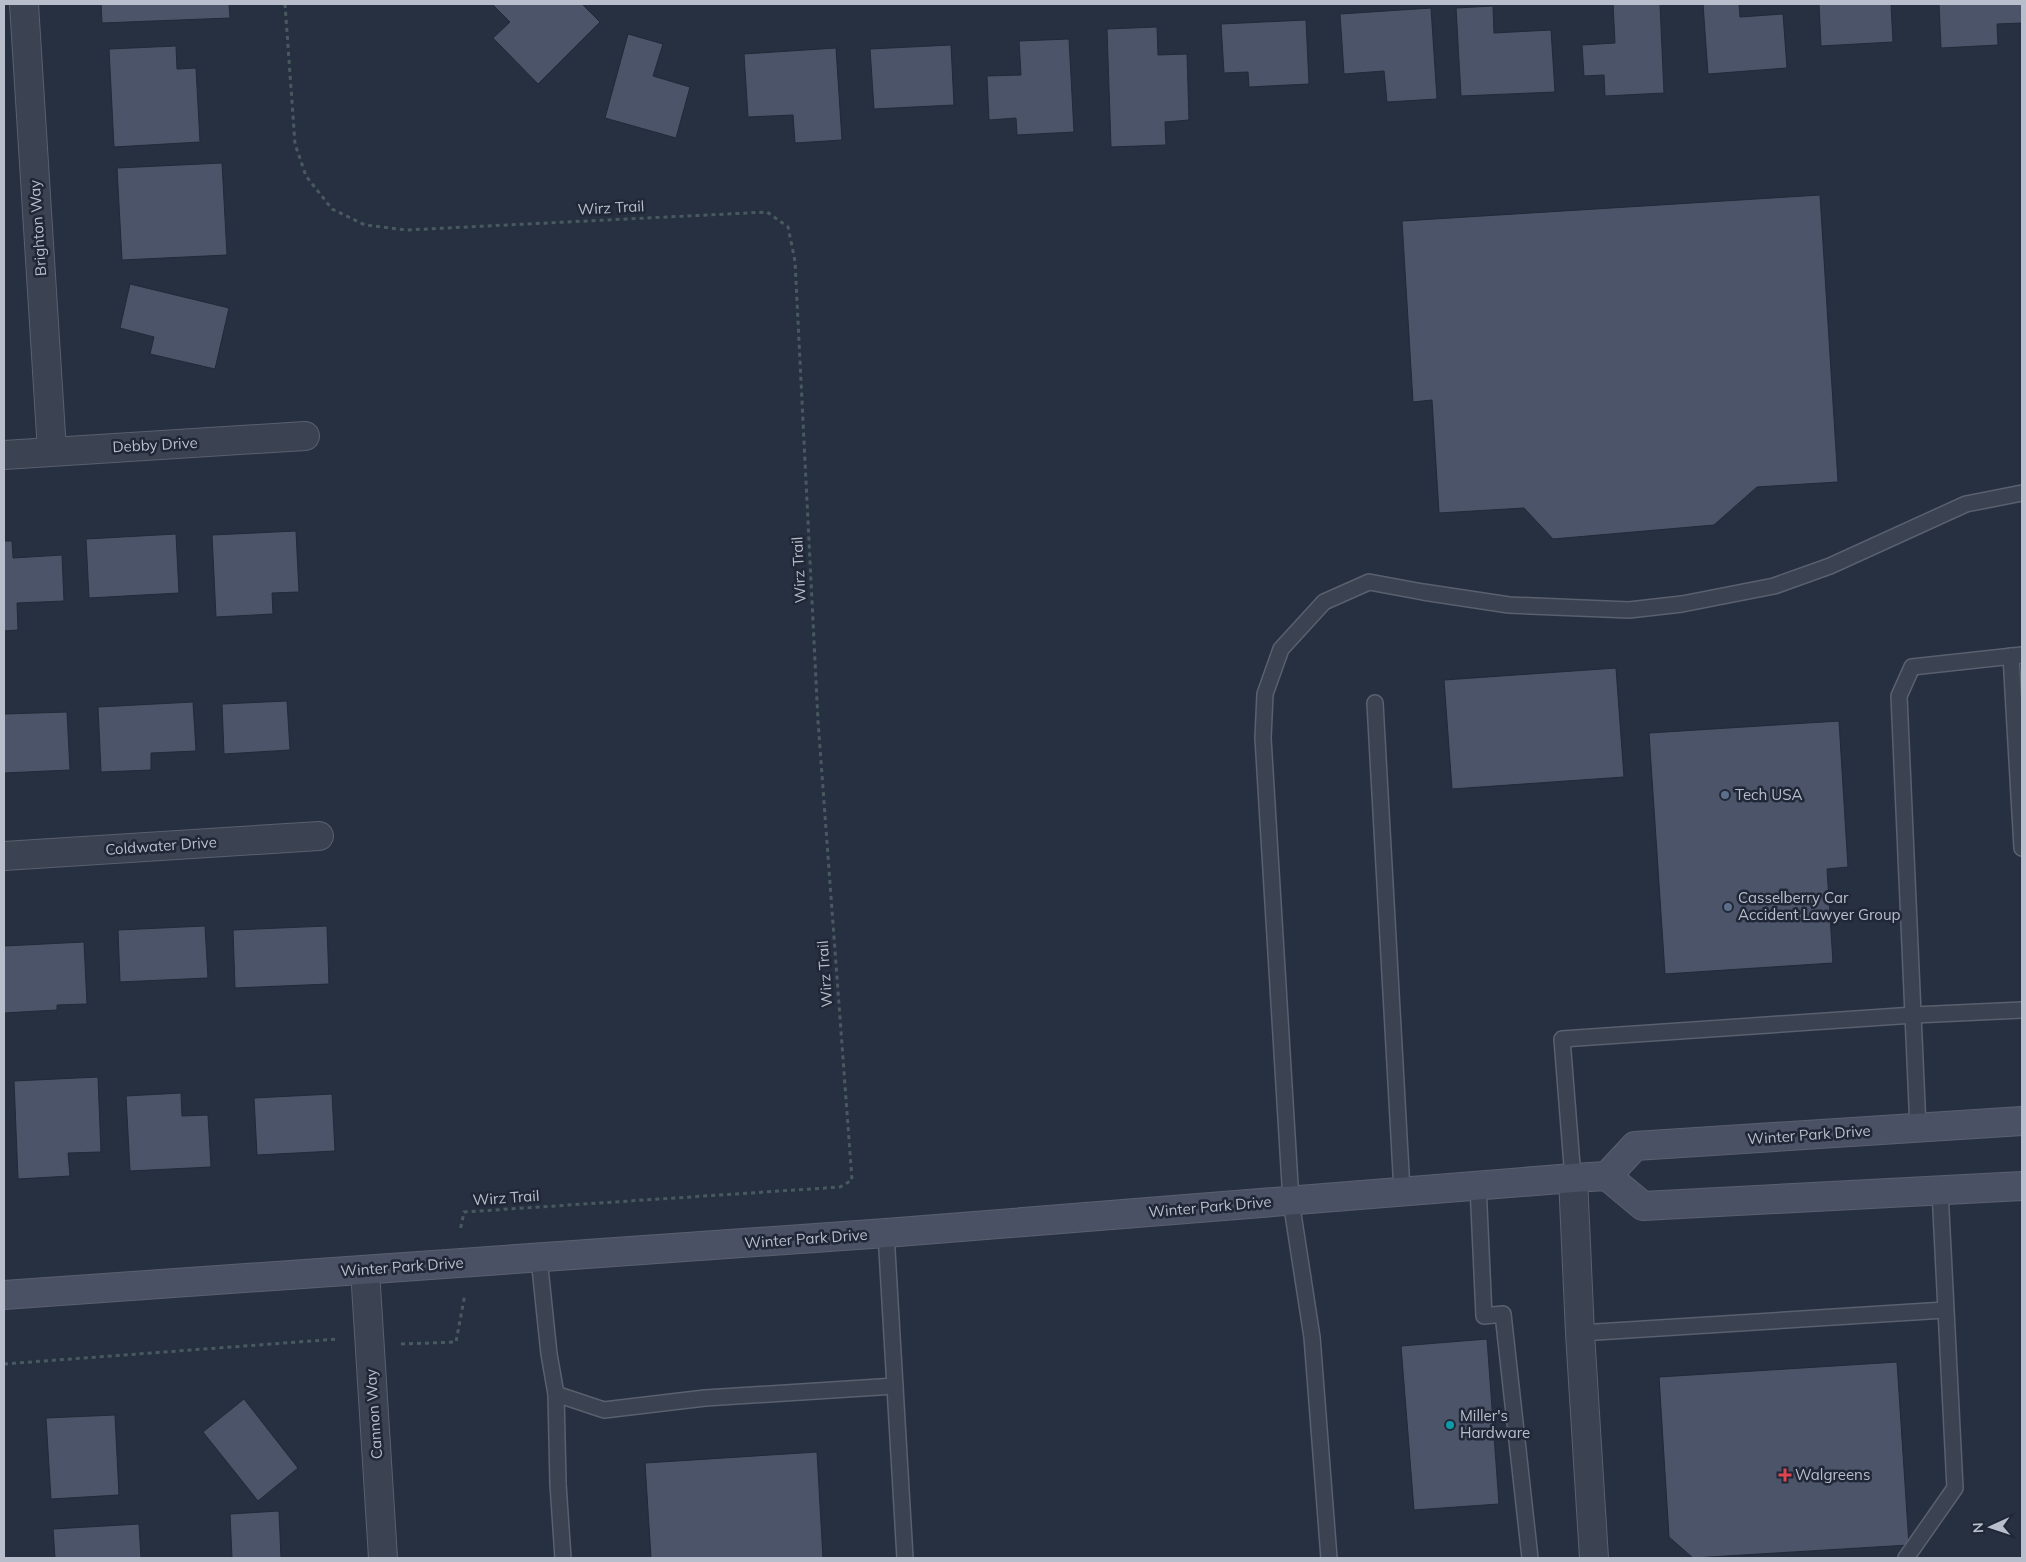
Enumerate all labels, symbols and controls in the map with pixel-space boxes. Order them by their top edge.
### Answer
street label: Brighton Way [25,179,50,277]
street label: Wirz Trail [577,196,645,219]
street label: Debby Drive [112,433,198,456]
street label: Wirz Trail [787,536,810,604]
place label: Tech USA [1735,785,1803,804]
marker: Tech USA [1719,789,1731,801]
street label: Coldwater Drive [105,832,217,859]
place label: Casselberry Car Accident Lawyer Group [1738,888,1901,924]
marker: Casselberry Car Accident Lawyer Group [1722,901,1734,913]
street label: Wirz Trail [813,940,836,1008]
street label: Winter Park Drive [1747,1121,1871,1148]
street label: Wirz Trail [472,1186,540,1209]
street label: Winter Park Drive [1148,1192,1272,1221]
street label: Winter Park Drive [744,1225,868,1252]
street label: Winter Park Drive [340,1253,464,1280]
street label: Cannon Way [361,1368,386,1460]
place label: Miller's Hardware [1460,1406,1530,1442]
marker: Miller's Hardware [1444,1419,1456,1431]
place label: Walgreens [1795,1465,1870,1484]
marker: Walgreens [1779,1469,1791,1481]
north arrow [1966,1502,2016,1552]
text: N [1969,1522,1987,1533]

